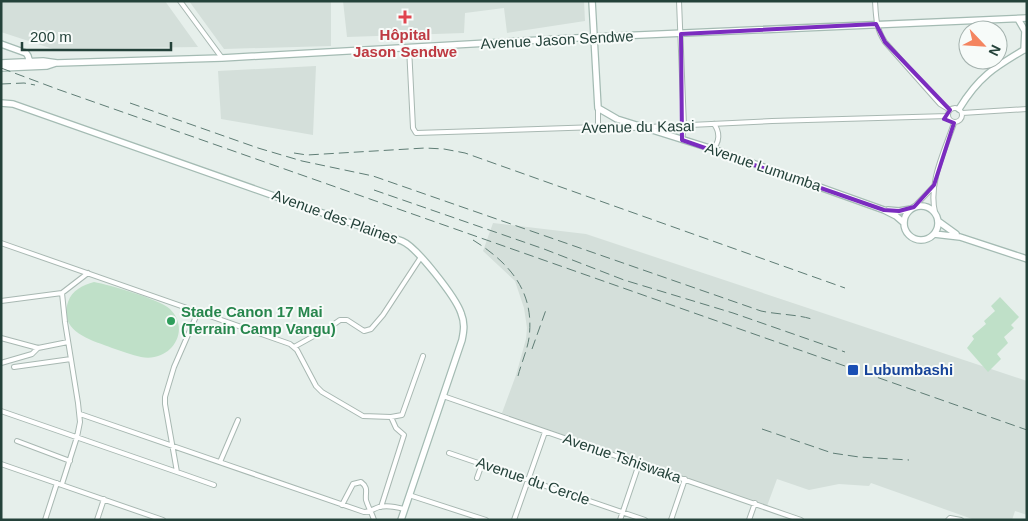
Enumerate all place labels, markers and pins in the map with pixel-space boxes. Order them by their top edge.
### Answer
marker: Hôpital Jason Sendwe [398,10,412,24]
place label: Hôpital Jason Sendwe [353,26,457,60]
place label: Stade Canon 17 Mai (Terrain Camp Vangu) [181,303,336,337]
marker: Stade Canon 17 Mai (Terrain Camp Vangu) [165,315,177,327]
place label: Lubumbashi [864,361,953,378]
marker: Lubumbashi [846,363,860,377]

